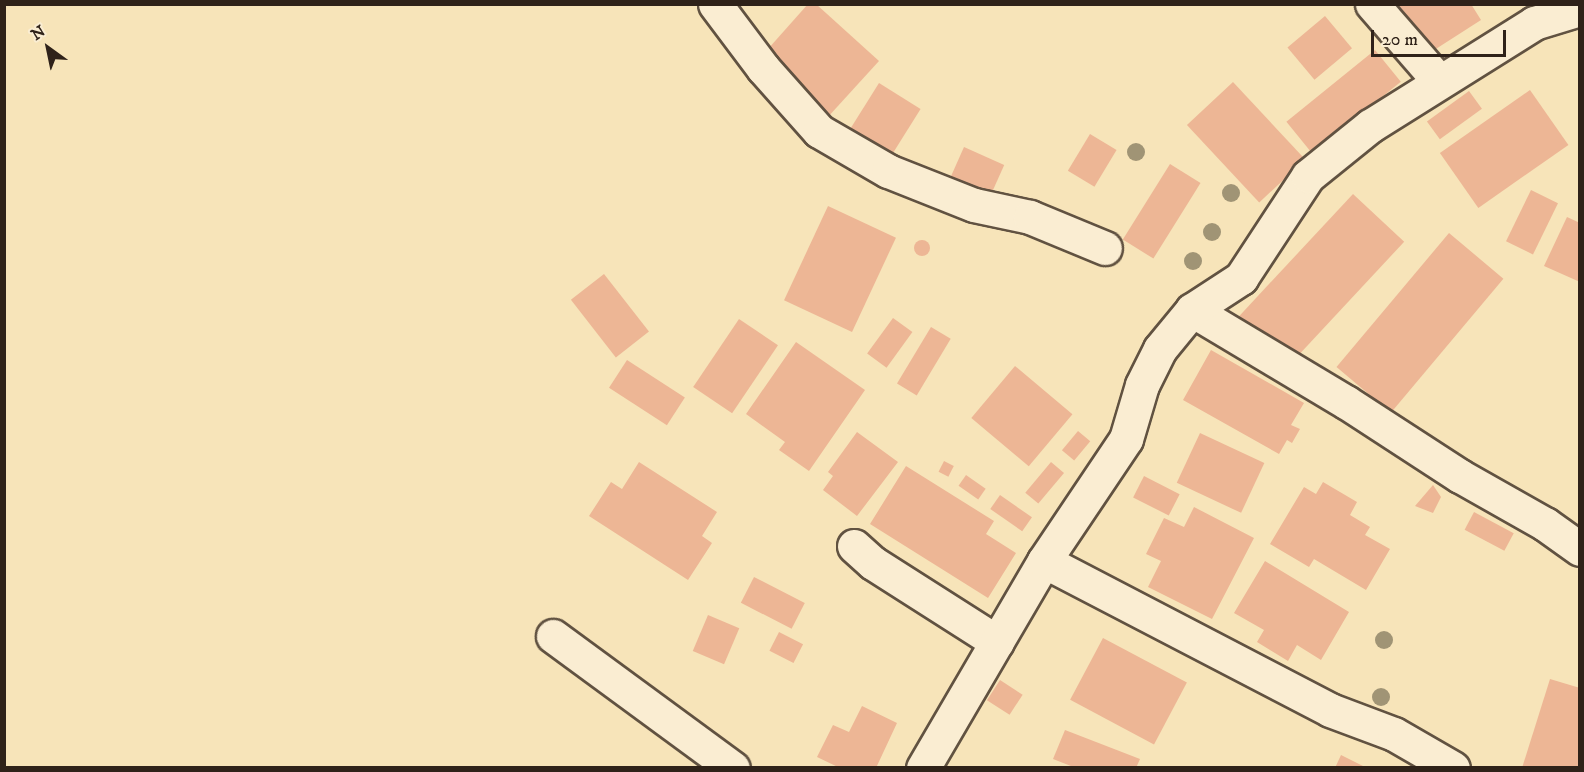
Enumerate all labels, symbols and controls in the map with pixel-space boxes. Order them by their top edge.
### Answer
north arrow [18,18,78,78]
scale bar [1374,18,1509,56]
text: N [27,21,49,45]
text: 20 m [1382,29,1418,51]

